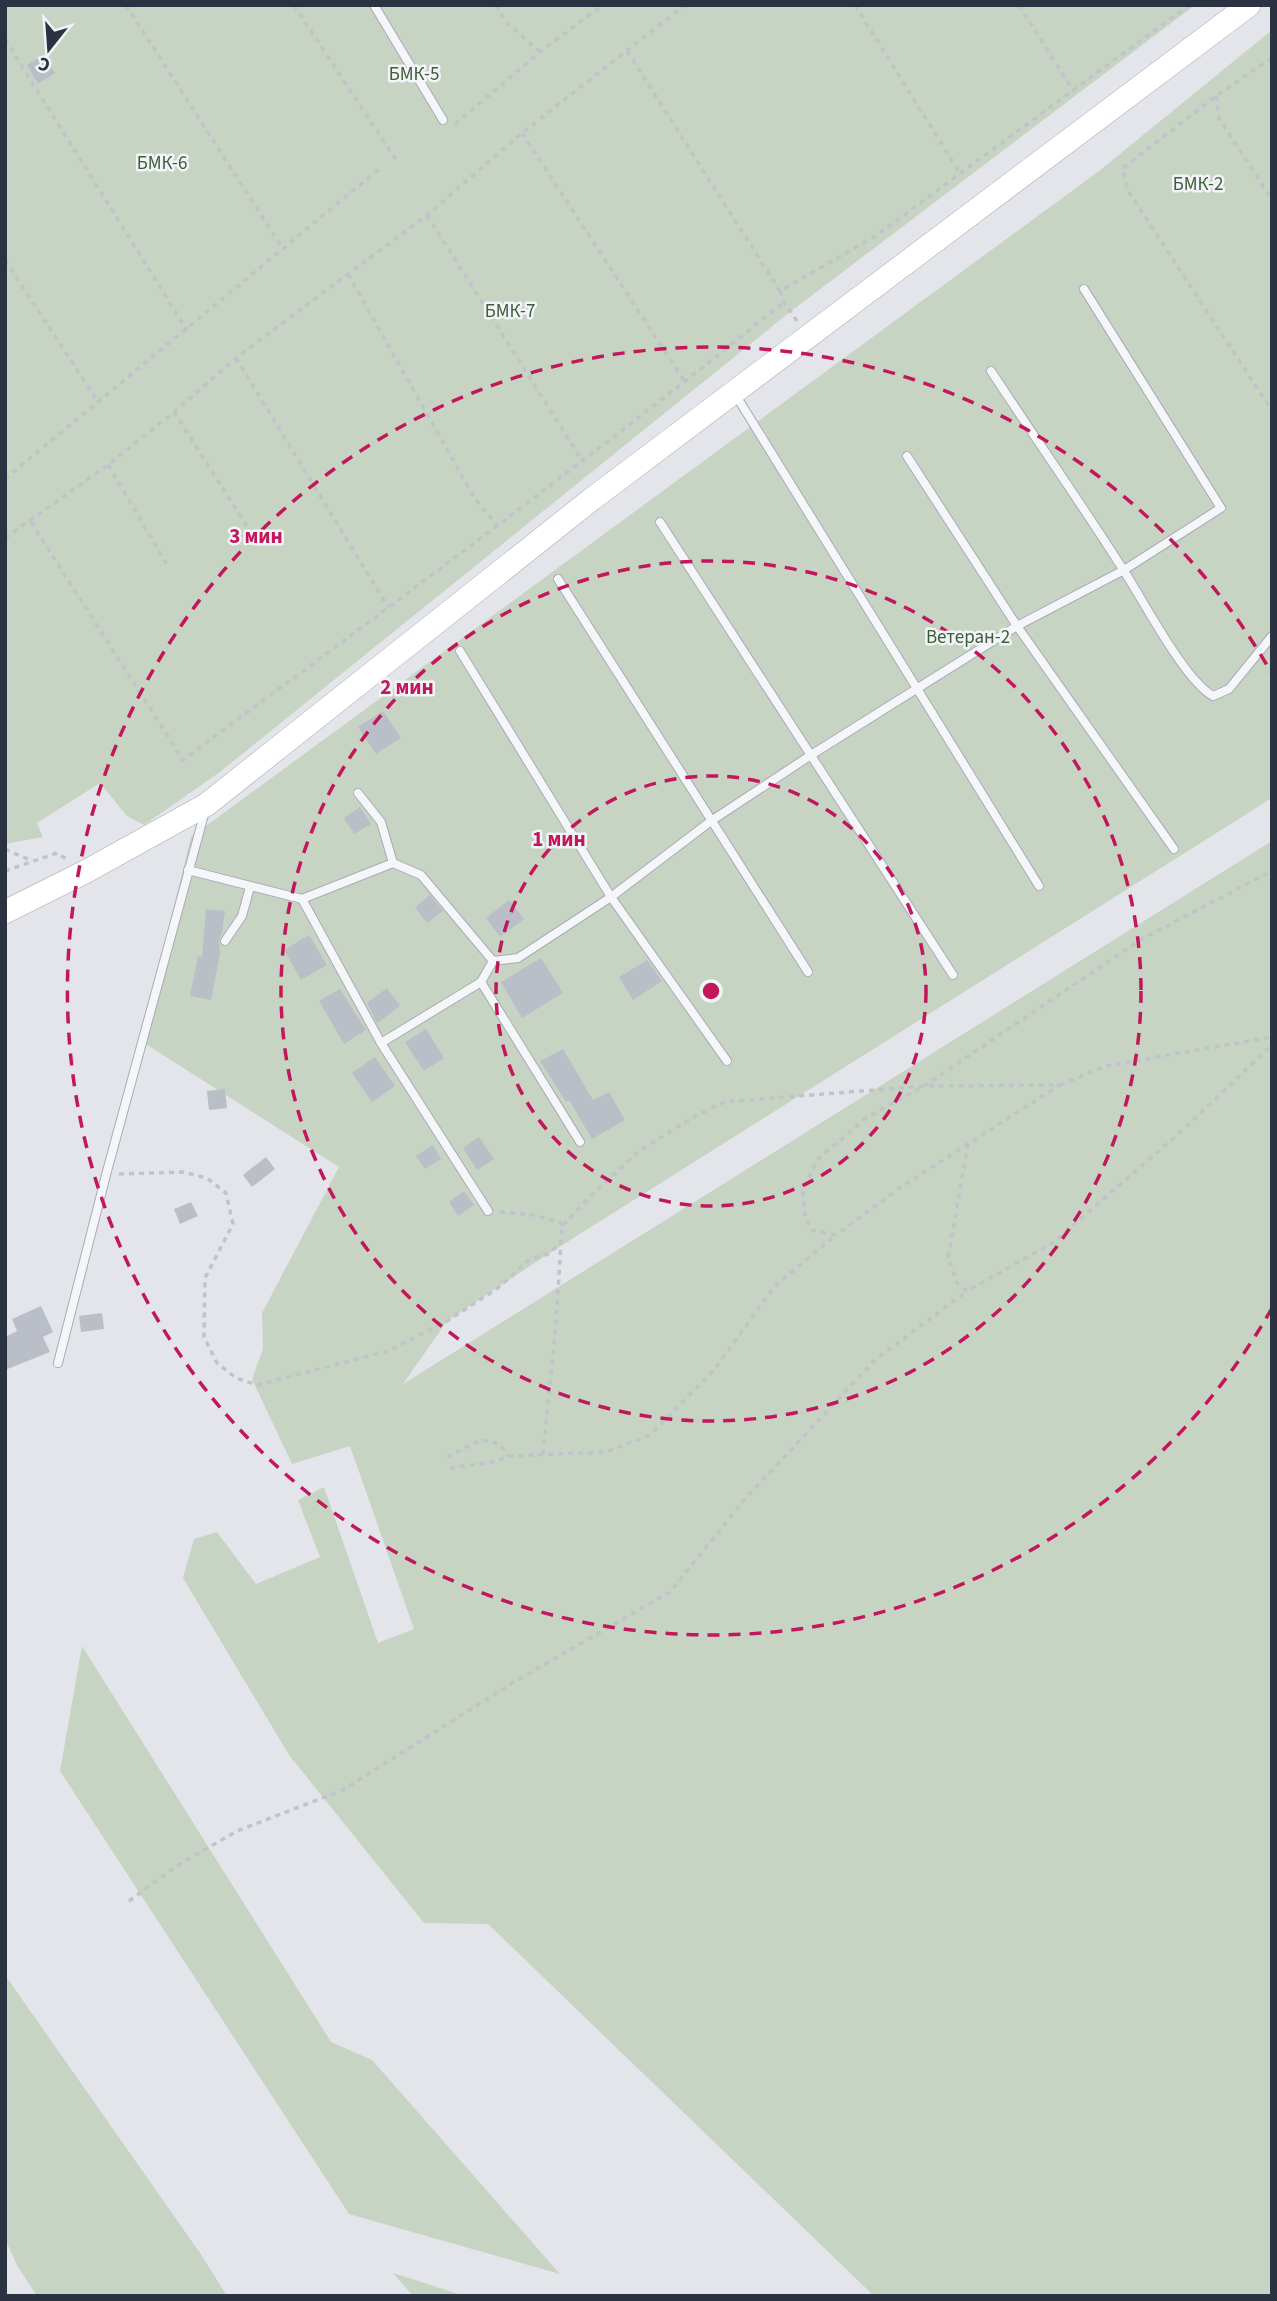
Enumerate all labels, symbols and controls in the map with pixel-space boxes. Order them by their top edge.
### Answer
north arrow [14,14,84,84]
text: С [35,49,54,78]
park label: БМК-5 [389,61,439,88]
park label: БМК-6 [137,150,187,177]
park label: БМК-2 [1173,171,1223,198]
park label: БМК-7 [485,298,535,325]
text: 3 мин [229,521,283,551]
park label: Ветеран-2 [926,624,1010,651]
text: 2 мин [380,672,434,702]
text: 1 мин [532,824,586,854]
centre of rings [699,979,723,1003]

